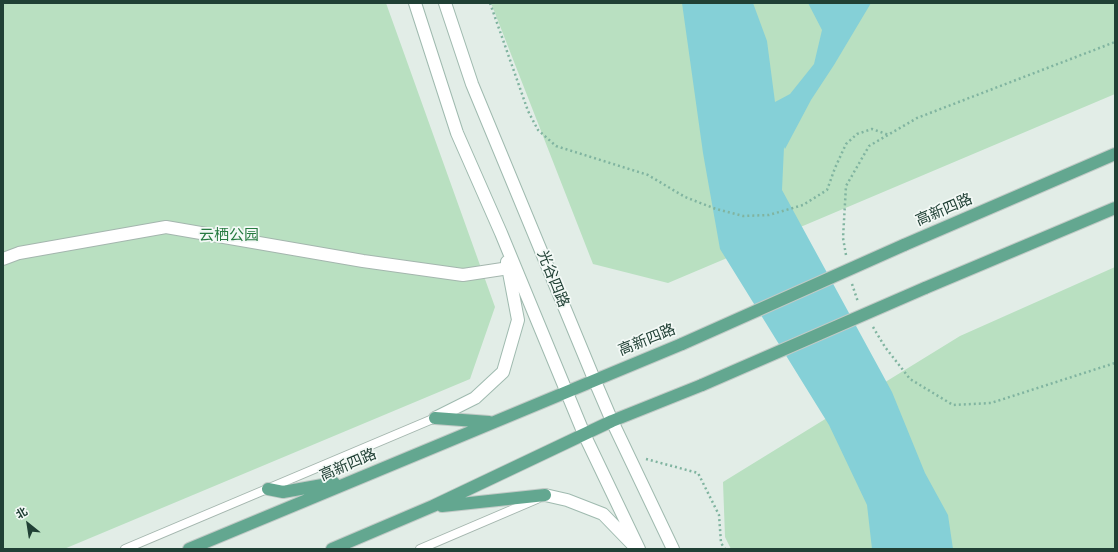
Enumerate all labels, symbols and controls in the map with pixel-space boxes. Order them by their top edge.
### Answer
street label: 高新四路 [913,190,975,230]
park label: 云栖公园 [199,226,259,244]
street label: 光谷四路 [533,248,573,310]
street label: 高新四路 [616,320,678,360]
street label: 高新四路 [317,445,379,485]
north arrow [8,504,48,544]
text: 北 [14,506,29,521]

